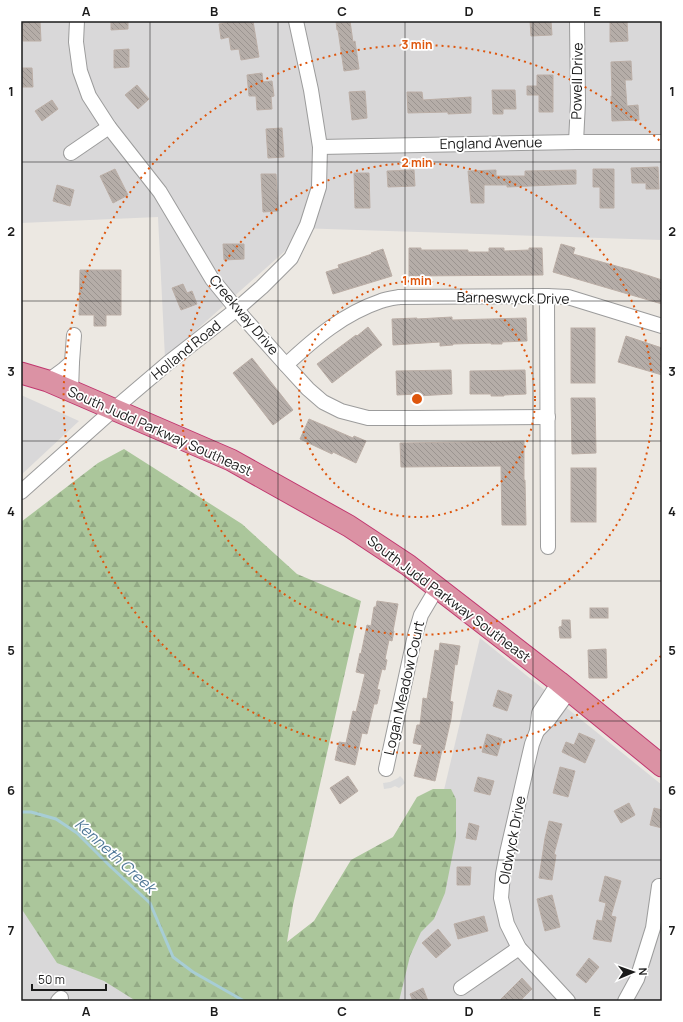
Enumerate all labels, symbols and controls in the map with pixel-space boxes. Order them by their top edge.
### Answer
text: A [82,2,91,20]
text: B [210,2,218,20]
text: C [337,2,347,20]
text: D [464,2,474,20]
text: E [593,2,601,20]
text: 3 min [401,36,433,53]
street label: Powell Drive [566,42,587,120]
text: 1 [8,82,14,100]
text: 1 [669,82,675,100]
street label: England Avenue [439,132,543,153]
text: 2 min [401,154,433,171]
text: 2 [7,222,15,240]
text: 2 [668,222,676,240]
street label: Creekway Drive [205,271,283,359]
text: 1 min [402,272,432,289]
street label: Barneswyck Drive [456,287,570,308]
street label: Holland Road [147,316,225,384]
text: 3 [7,362,15,380]
text: 3 [668,362,676,380]
street label: South Judd Parkway Southeast [65,381,256,480]
centre of rings [410,392,424,406]
text: 4 [7,502,15,520]
text: 4 [668,502,676,520]
street label: South Judd Parkway Southeast [364,531,535,667]
street label: Logan Meadow Court [379,618,428,757]
text: 5 [7,641,15,659]
text: 5 [668,641,676,659]
text: 6 [7,781,15,799]
text: 6 [668,781,676,799]
street label: Oldwyck Drive [494,794,529,886]
water label: Kenneth Creek [70,814,162,899]
text: 7 [8,921,15,939]
text: 7 [669,921,676,939]
north arrow [613,952,653,992]
scale bar [32,966,106,992]
text: N [636,967,651,976]
text: 50 m [38,971,65,988]
text: A [82,1002,91,1020]
text: B [210,1002,218,1020]
text: C [337,1002,347,1020]
text: D [464,1002,474,1020]
text: E [593,1002,601,1020]

